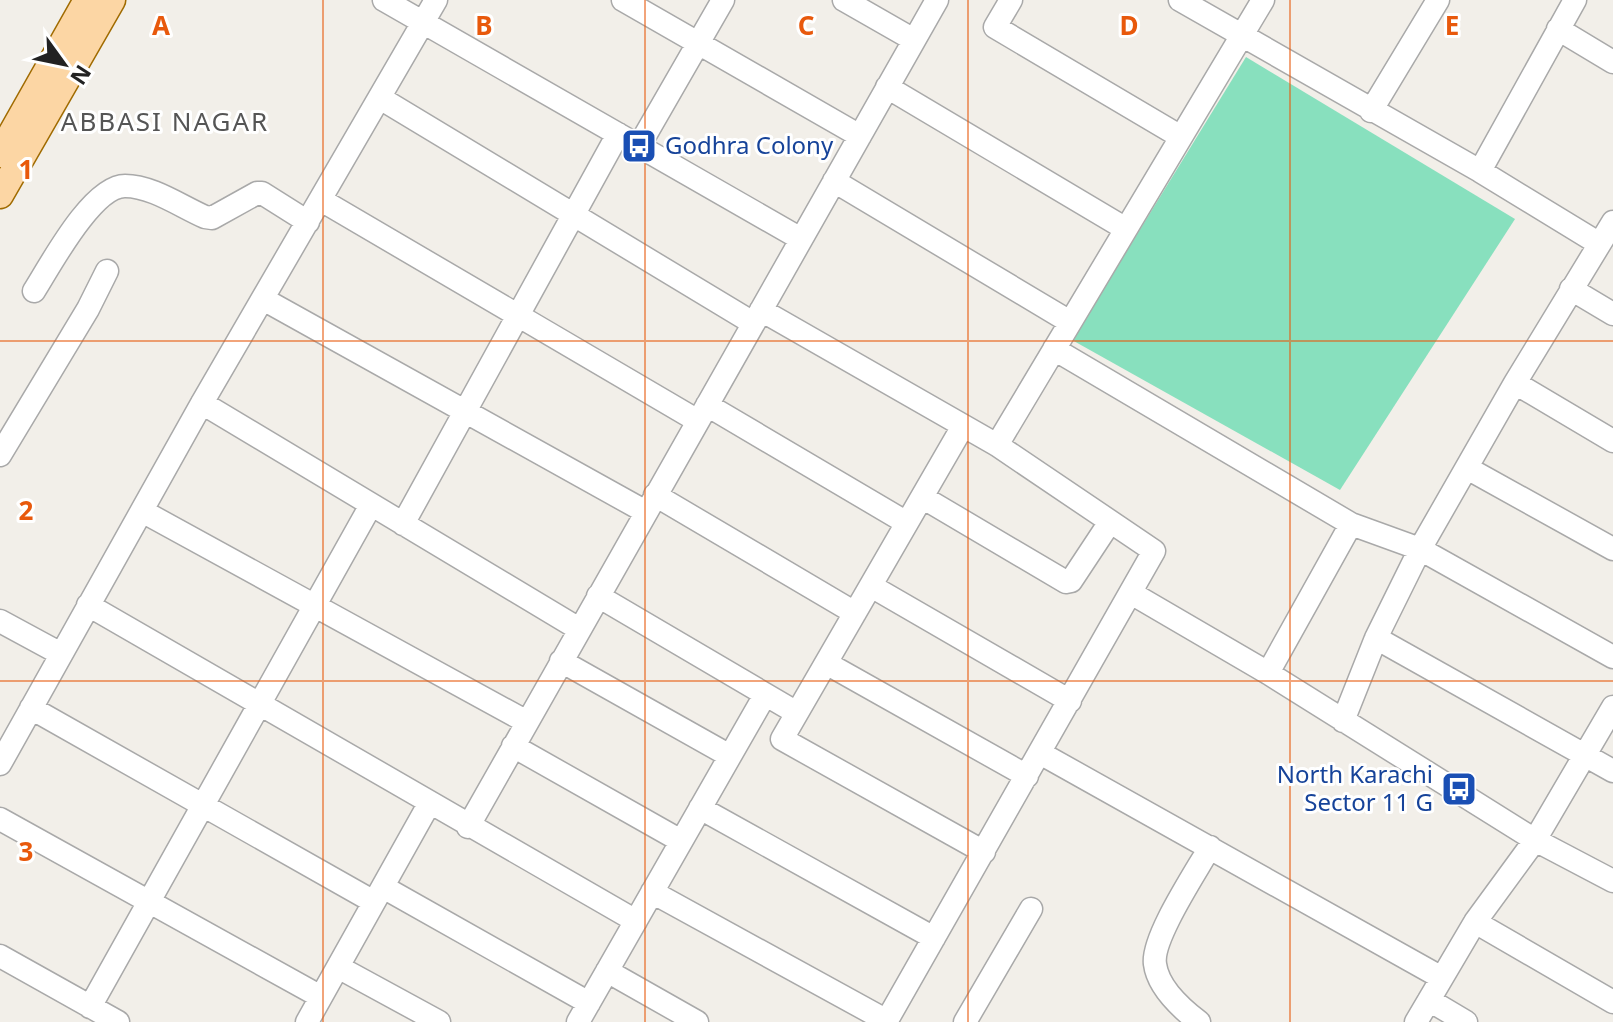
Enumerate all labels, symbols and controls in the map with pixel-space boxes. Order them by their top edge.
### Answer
text: A [152,7,170,43]
text: B [475,7,493,43]
text: C [798,7,814,43]
text: D [1119,7,1139,43]
text: E [1445,7,1459,43]
north arrow [24,24,104,104]
text: N [64,60,99,91]
district label: ABBASI NAGAR [61,103,269,139]
bus stop icon: Godhra Colony [620,127,658,165]
place label: Godhra Colony [665,128,834,161]
text: 1 [19,151,33,187]
text: 2 [19,492,34,528]
place label: North Karachi Sector 11 G [1277,757,1433,818]
bus stop icon: North Karachi Sector 11 G [1440,770,1478,808]
text: 3 [19,833,33,869]

